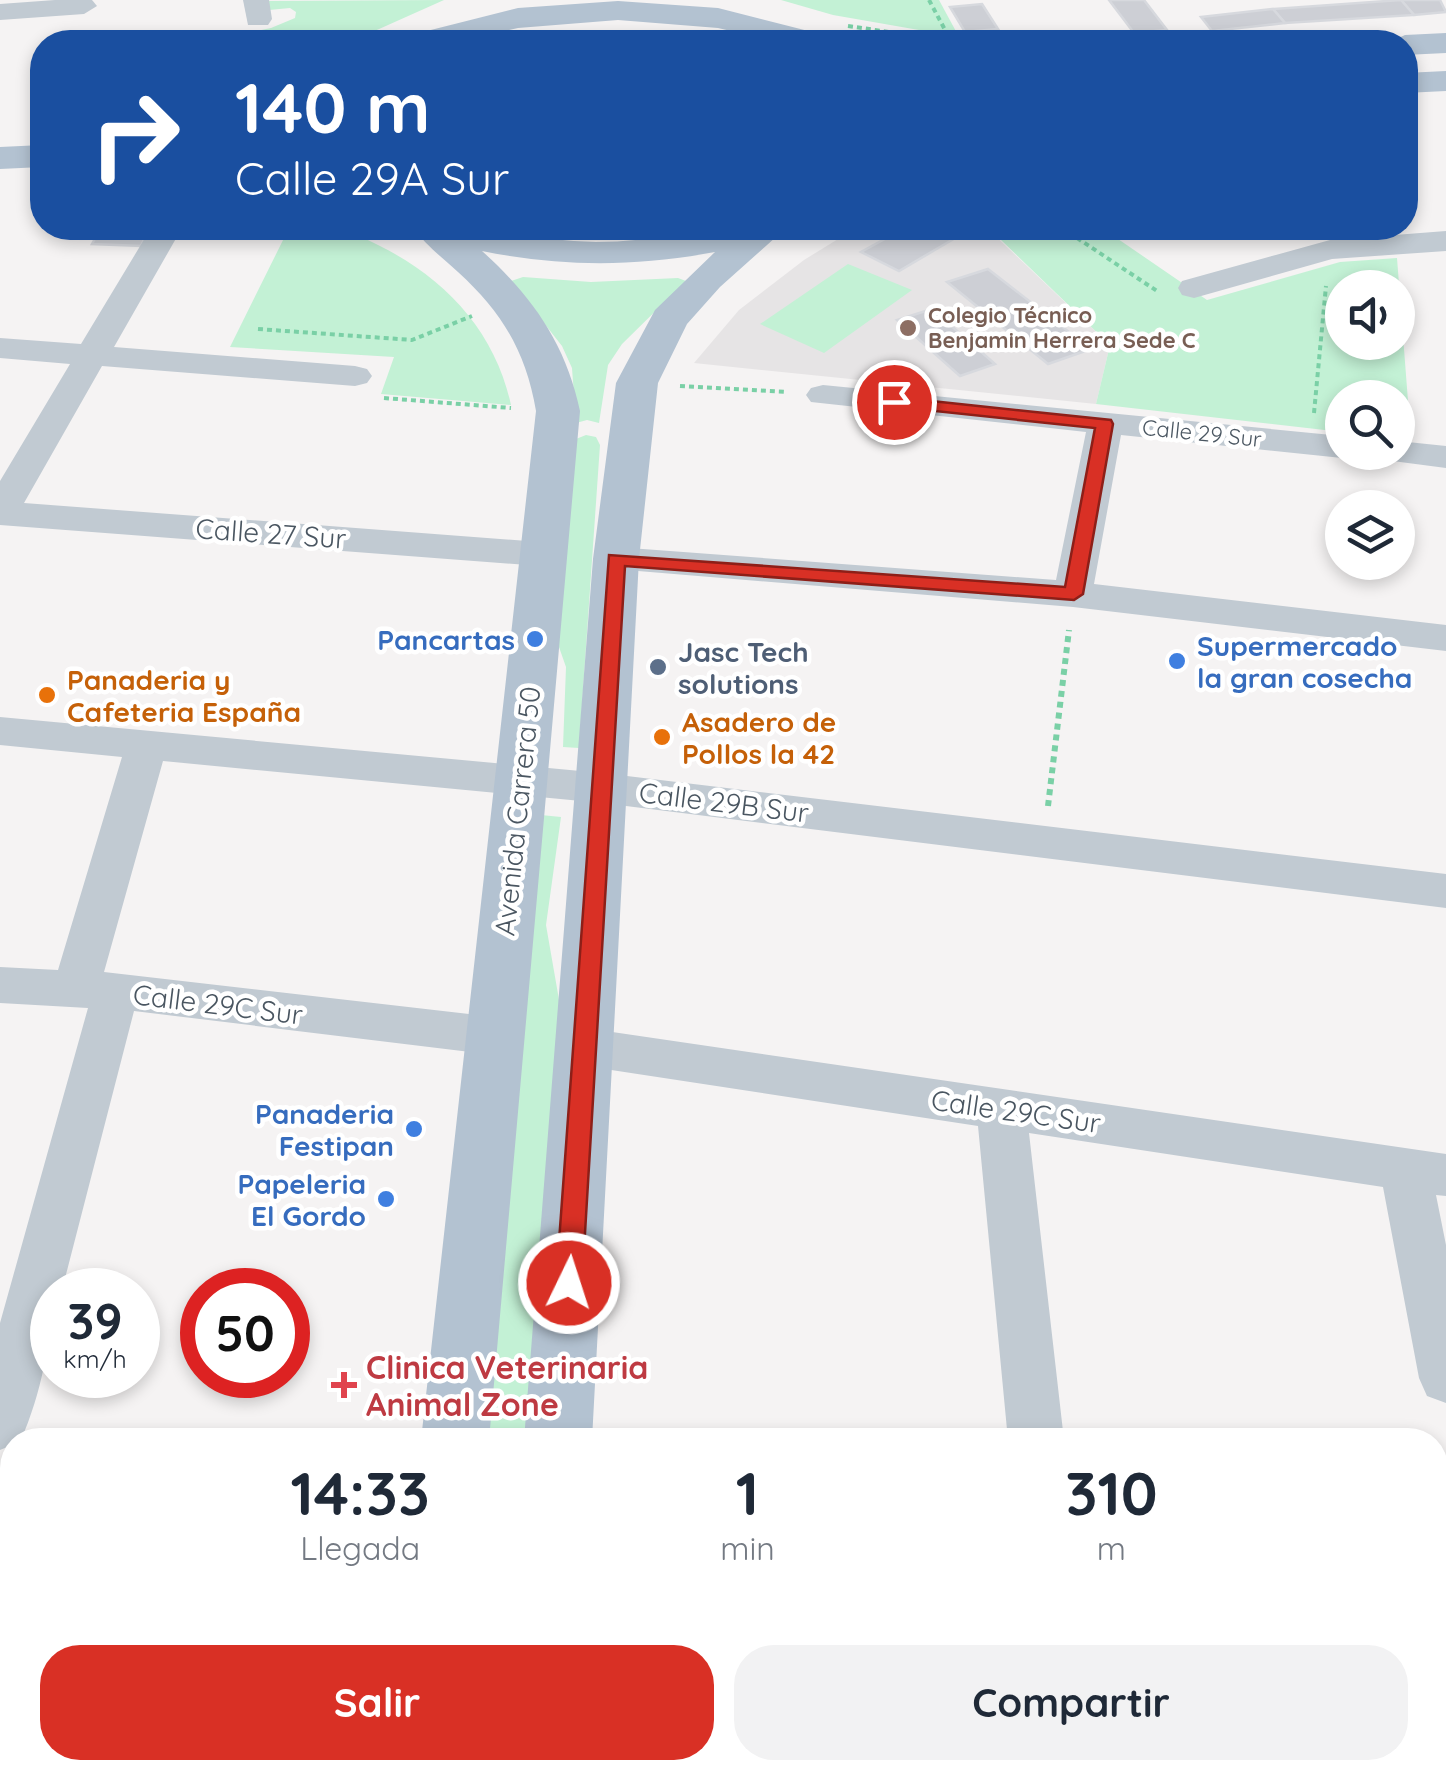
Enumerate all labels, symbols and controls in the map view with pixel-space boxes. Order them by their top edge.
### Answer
text: 140 m [235,63,431,151]
icon: right [70,70,200,200]
text: Calle 29A Sur [235,150,509,206]
map controls [1325,270,1415,580]
button: sound [1325,270,1415,360]
place label: Colegio Técnico Benjamin Herrera Sede C [928,301,1196,354]
marker: Colegio Técnico Benjamin Herrera Sede C [897,317,919,339]
pin [852,360,937,445]
icon: arrive [867,375,922,430]
button: search [1325,380,1415,470]
street label: Calle 29 Sur [1141,413,1264,453]
button: layers [1325,490,1415,580]
street label: Calle 27 Sur [195,510,348,556]
place label: Pancartas [377,622,515,657]
marker: Pancartas [524,628,546,650]
place label: Supermercado la gran cosecha [1197,628,1412,695]
place label: Jasc Tech solutions [678,634,809,701]
marker: Supermercado la gran cosecha [1166,650,1188,672]
marker: Jasc Tech solutions [647,656,669,678]
place label: Panaderia y Cafeteria España [67,662,301,729]
marker: Panaderia y Cafeteria España [36,684,58,706]
street label: Avenida Carrera 50 [486,685,548,937]
place label: Asadero de Pollos la 42 [682,704,836,771]
marker: Asadero de Pollos la 42 [651,726,673,748]
street label: Calle 29B Sur [637,774,811,830]
street label: Calle 29C Sur [131,976,305,1032]
street label: Calle 29C Sur [929,1082,1103,1140]
place label: Panaderia Festipan [255,1096,394,1163]
marker: Panaderia Festipan [403,1118,425,1140]
place label: Papeleria El Gordo [237,1166,366,1233]
marker: Papeleria El Gordo [375,1188,397,1210]
position arrow [517,1231,621,1335]
speed limit sign: 50 [180,1268,310,1398]
text: 39 [67,1289,123,1352]
text: km/h [63,1343,127,1374]
place label: Clinica Veterinaria Animal Zone [366,1347,648,1424]
marker: Clinica Veterinaria Animal Zone [331,1372,357,1398]
text: 14:33 [290,1455,430,1530]
text: 1 [736,1455,759,1530]
text: 310 [1065,1455,1158,1530]
text: Llegada [300,1528,420,1568]
text: min [720,1528,775,1568]
text: m [1097,1528,1126,1568]
button: Salir [40,1645,714,1760]
button: Compartir [734,1645,1408,1760]

